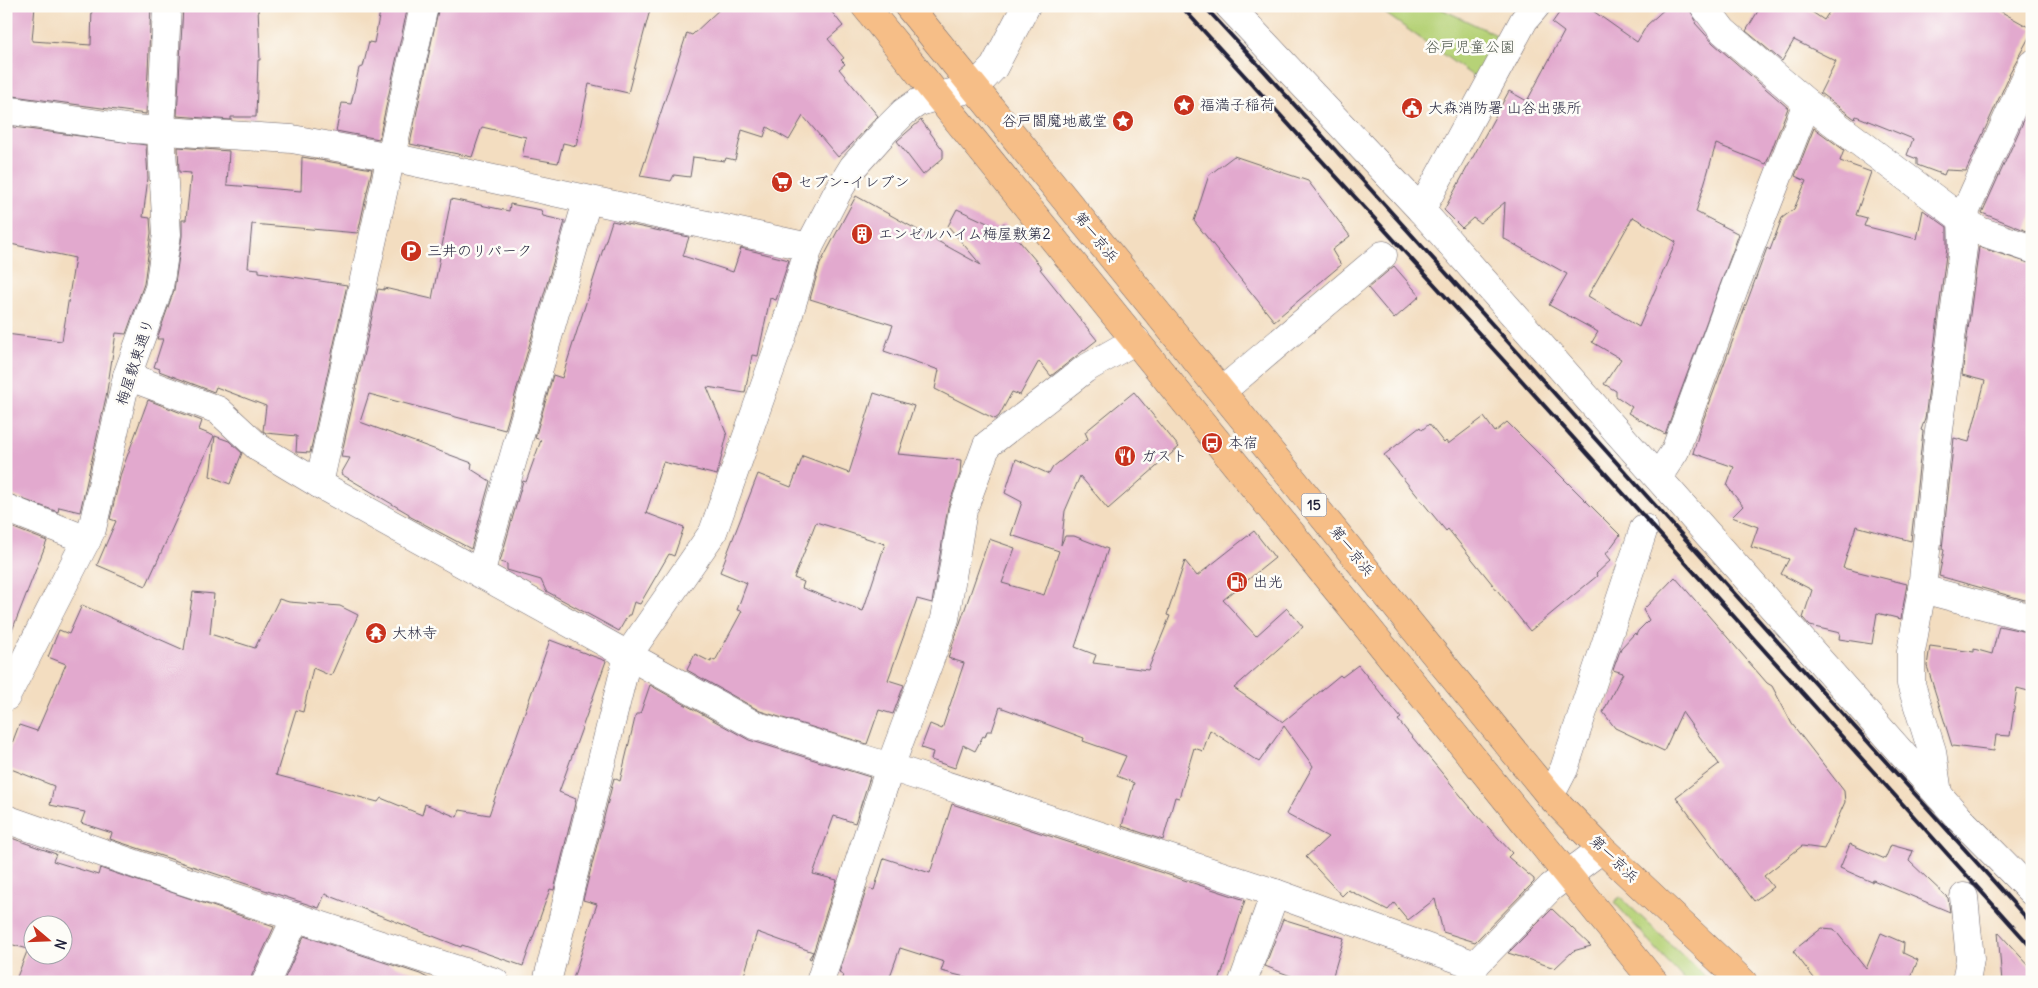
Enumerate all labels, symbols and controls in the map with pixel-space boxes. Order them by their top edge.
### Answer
park label: 谷戸児童公園 [1425,37,1515,56]
place icon: 福満子稲荷 [1172,93,1196,117]
place label: 福満子稲荷 [1200,95,1275,114]
public building icon: 大森消防署 山谷出張所 [1400,96,1424,120]
place label: 大森消防署 山谷出張所 [1428,98,1582,117]
place icon: 谷戸閻魔地蔵堂 [1111,109,1135,133]
place label: 谷戸閻魔地蔵堂 [1002,111,1107,130]
supermarket icon: セブン-イレブン [770,170,794,194]
place label: セブン-イレブン [798,172,909,191]
street label: 第一京浜 [1070,207,1123,266]
building icon: エンゼルハイム梅屋敷第2 [850,222,874,246]
place label: エンゼルハイム梅屋敷第2 [878,224,1051,243]
parking icon: 三井のリパーク [399,239,423,263]
place label: 三井のリパーク [427,241,532,260]
street label: 梅屋敷東通り [112,316,157,408]
bus stop icon: 本宿 [1200,431,1224,455]
place label: 本宿 [1228,433,1258,452]
restaurant icon: ガスト [1113,444,1137,468]
place label: ガスト [1141,446,1188,465]
road number: 15 [1302,494,1326,516]
street label: 第一京浜 [1326,521,1379,580]
fuel station icon: 出光 [1225,570,1249,594]
place label: 出光 [1253,572,1283,591]
temple icon: 大林寺 [364,621,388,645]
place label: 大林寺 [392,623,437,642]
street label: 第一京浜 [1586,831,1643,886]
north arrow [22,916,72,966]
text: N [50,937,70,952]

